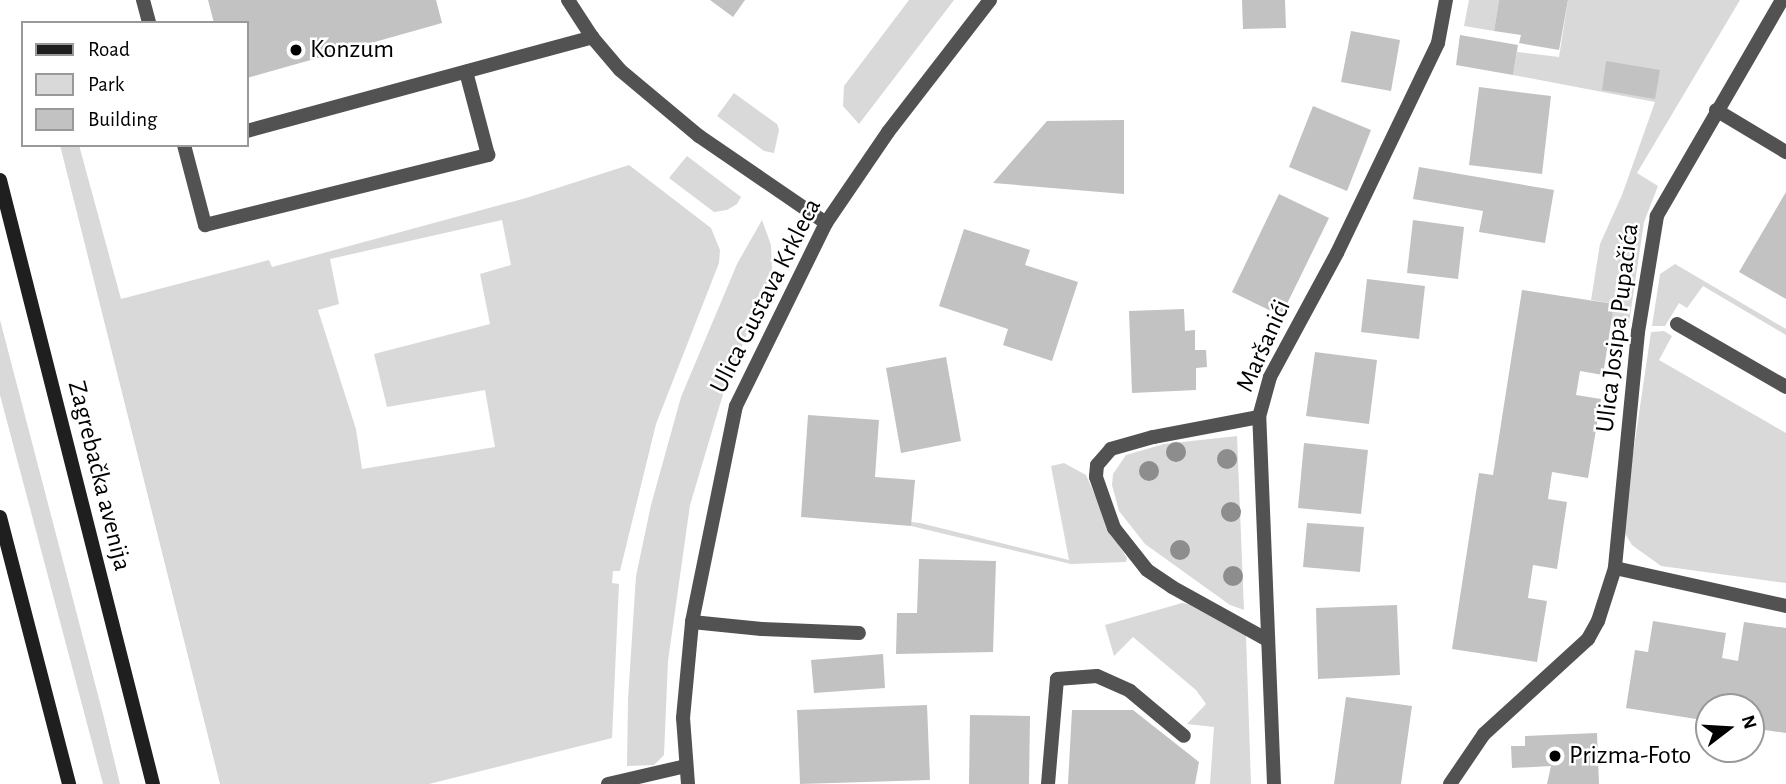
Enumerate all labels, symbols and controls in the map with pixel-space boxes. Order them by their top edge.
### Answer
legend [21,21,248,147]
place label: Konzum [310,34,394,66]
text: Road [88,39,130,60]
marker: Konzum [288,42,304,58]
text: Park [88,74,124,95]
text: Building [88,109,157,130]
street label: Ulica Gustava Krkleca [703,193,829,399]
street label: Ulica Josipa Pupačića [1590,222,1646,434]
street label: Maršanići [1230,295,1298,397]
street label: Zagrebačka avenija [60,378,138,574]
north arrow [1695,693,1765,763]
text: N [1738,713,1760,731]
place label: Prizma-Foto [1569,740,1691,772]
marker: Prizma-Foto [1547,748,1563,764]

